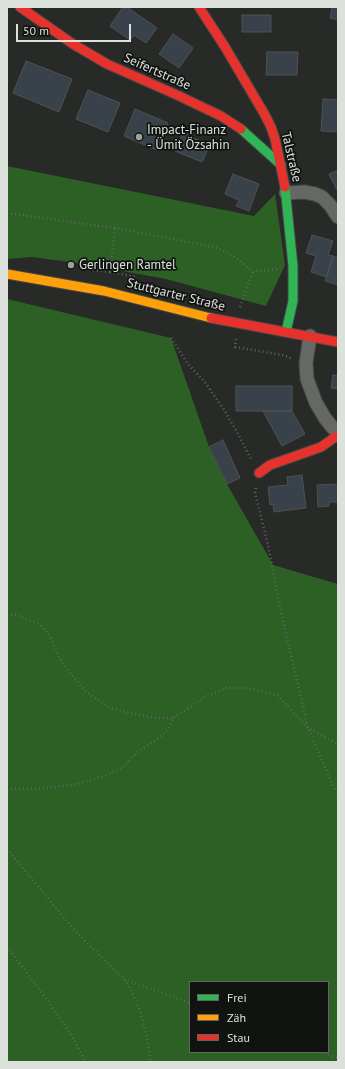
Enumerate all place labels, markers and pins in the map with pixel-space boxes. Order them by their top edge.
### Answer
place label: Impact-Finanz - Ümit Özsahin [147,122,230,153]
marker: Impact-Finanz - Ümit Özsahin [134,132,144,142]
place label: Gerlingen Ramtel [79,257,176,273]
marker: Gerlingen Ramtel [66,260,76,270]

